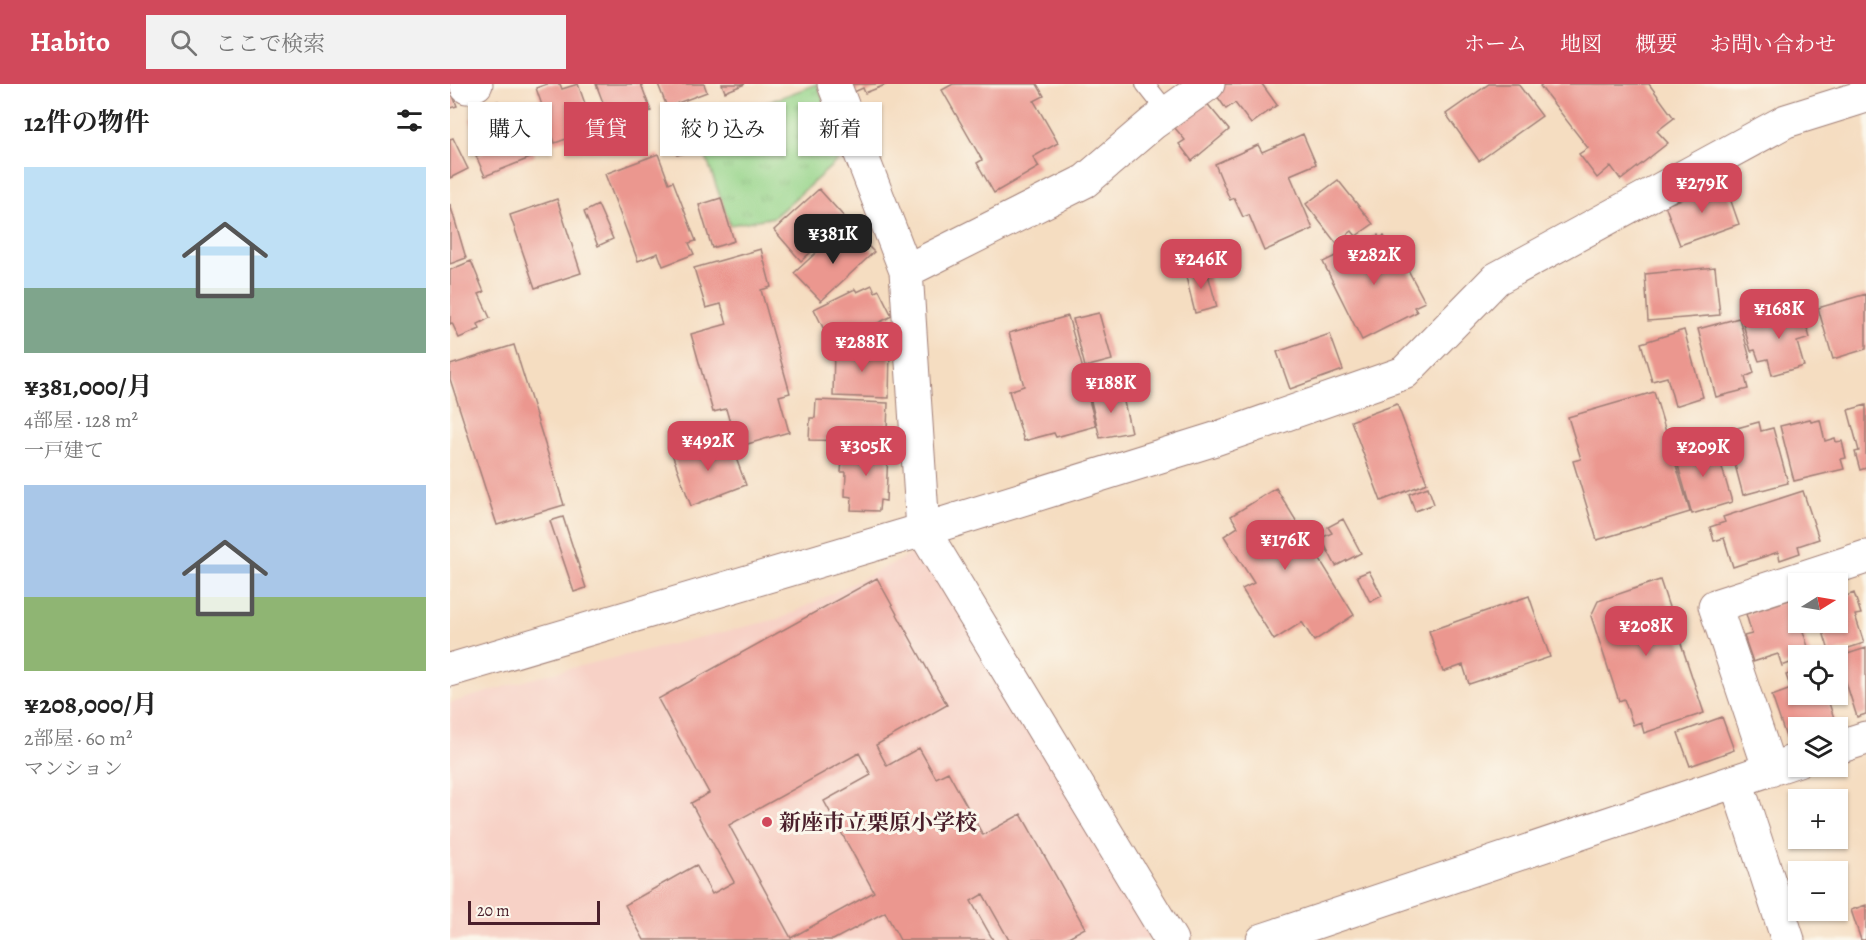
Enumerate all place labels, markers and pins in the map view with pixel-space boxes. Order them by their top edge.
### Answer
pin: ¥279K [1660,163,1744,214]
pin: ¥381K [791,214,875,265]
pin: ¥282K [1332,235,1416,286]
pin: ¥246K [1159,239,1243,290]
pin: ¥168K [1737,289,1821,340]
pin: ¥288K [820,322,904,373]
pin: ¥188K [1069,363,1153,414]
pin: ¥492K [666,421,750,472]
pin: ¥305K [824,426,908,477]
pin: ¥209K [1661,427,1745,478]
pin: ¥176K [1243,520,1327,571]
pin: ¥208K [1604,606,1688,657]
place label: 新座市立栗原小学校 [779,808,977,838]
marker: 新座市立栗原小学校 [760,815,774,829]

